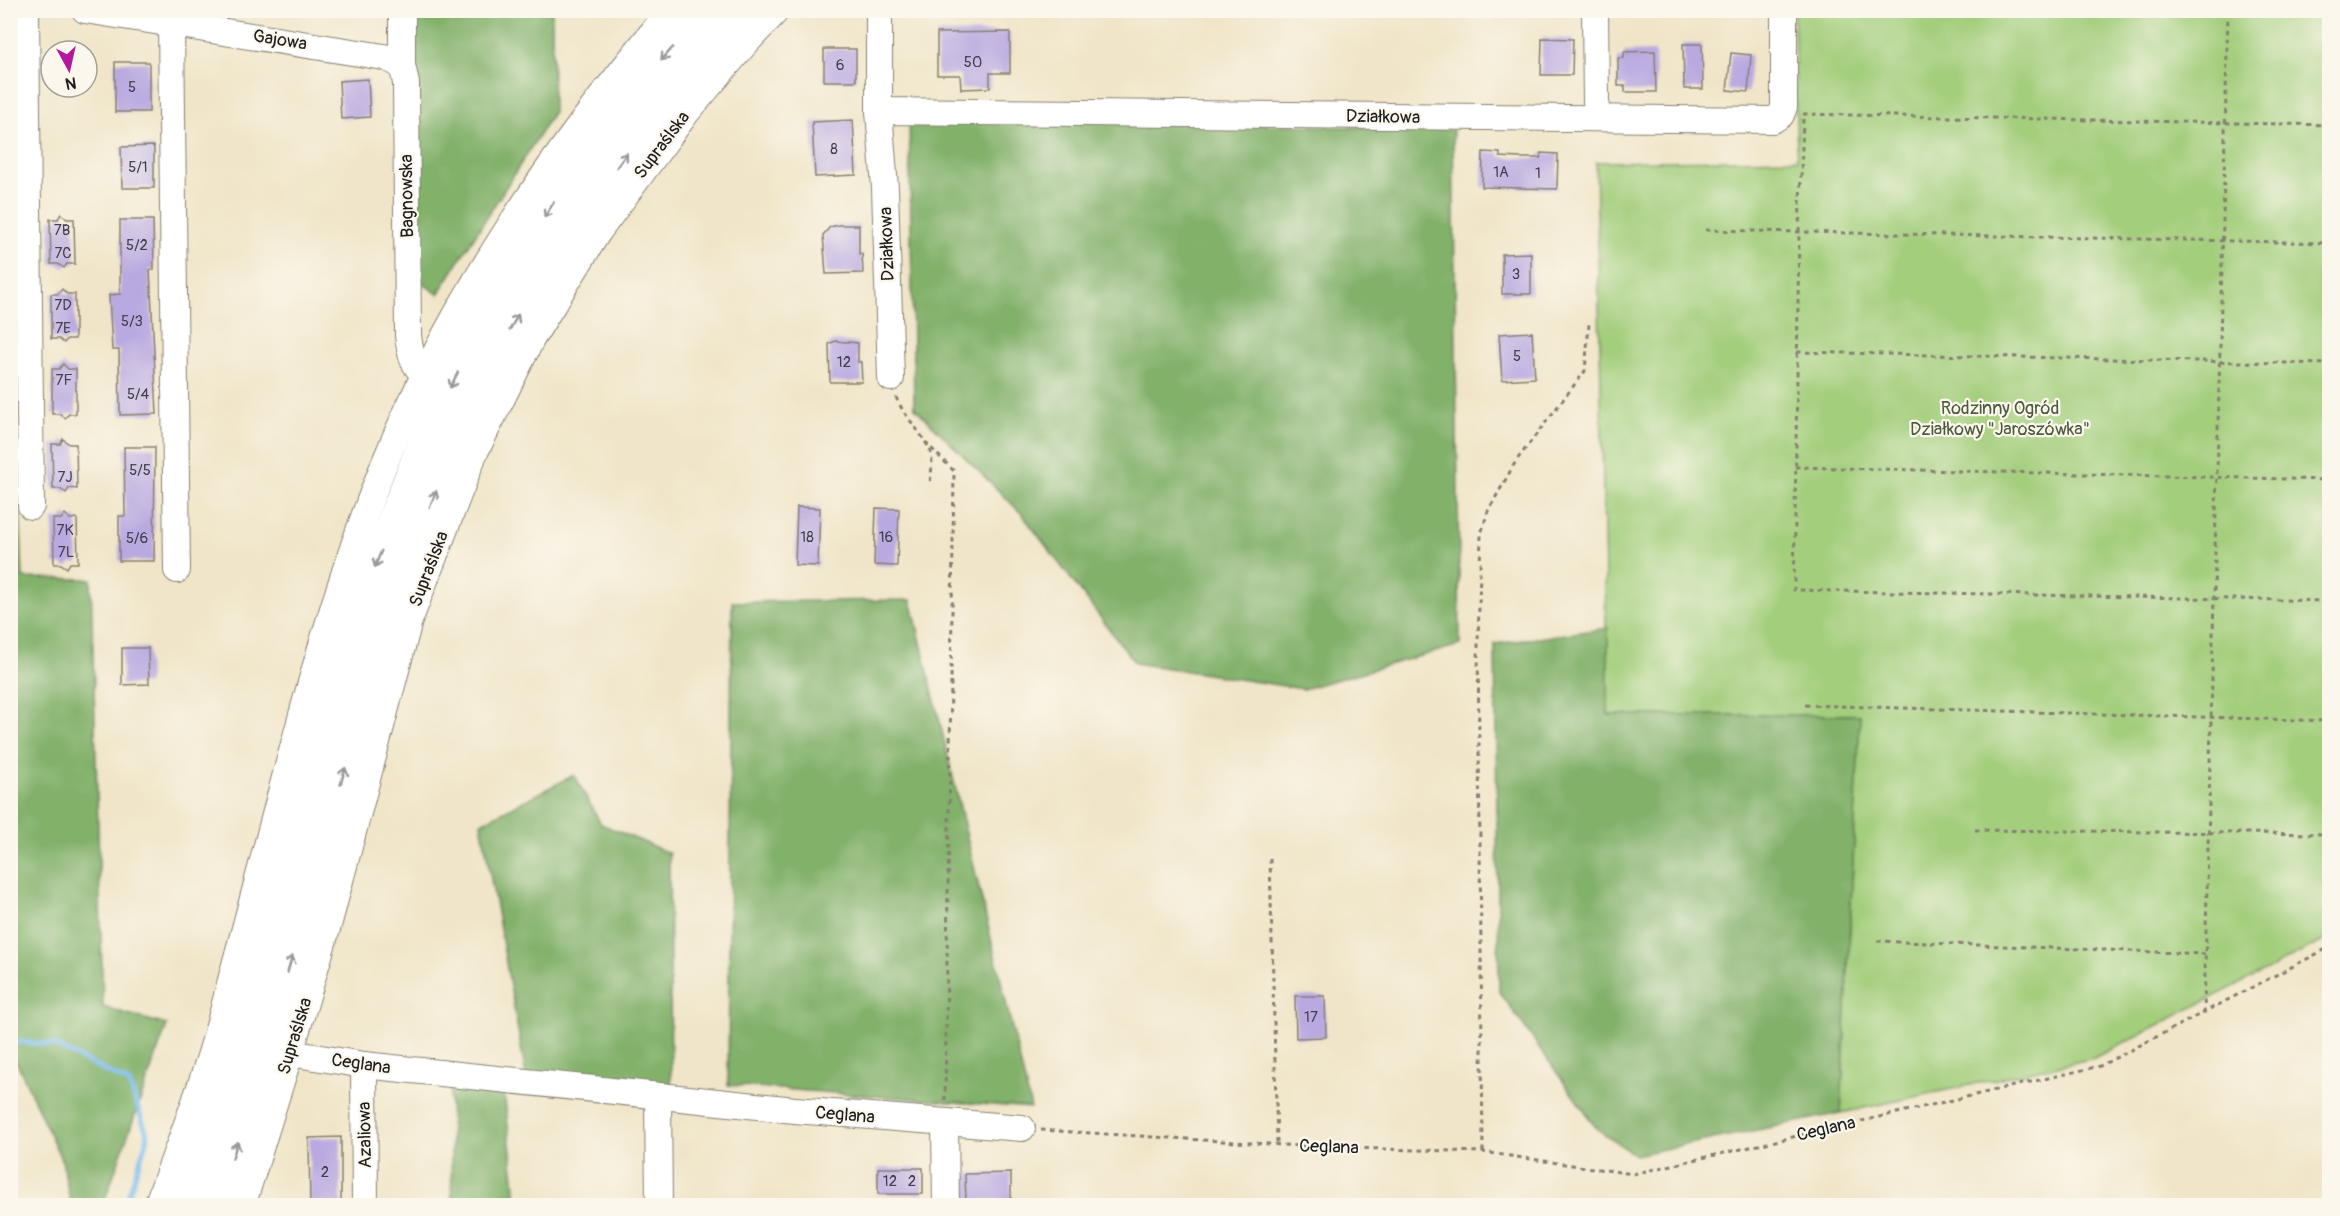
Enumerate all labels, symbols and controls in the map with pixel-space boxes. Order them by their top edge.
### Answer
street label: Gajowa [251,24,309,56]
north arrow [39,39,99,99]
one-way arrow [660,46,674,61]
house number: 50 [964,53,982,72]
house number: 6 [836,56,844,75]
text: N [64,72,78,94]
house number: 5 [128,78,136,97]
street label: Działkowa [1346,105,1420,129]
street label: Supraślska [629,106,695,184]
house number: 8 [830,140,838,159]
one-way arrow [615,152,628,168]
street label: Bagnowska [395,154,419,238]
house number: 5/1 [128,158,148,177]
house number: 1A [1493,163,1509,182]
house number: 1 [1535,164,1541,183]
one-way arrow [543,201,555,218]
street label: Działkowa [874,207,900,281]
house number: 7B [54,221,70,240]
house number: 5/2 [126,236,148,255]
house number: 7C [54,244,72,263]
house number: 3 [1512,265,1520,284]
house number: 7D [54,296,72,315]
house number: 5/3 [121,312,143,331]
one-way arrow [508,314,520,331]
house number: 7E [55,319,71,338]
house number: 5 [1513,347,1521,366]
house number: 12 [837,353,851,372]
one-way arrow [447,370,459,388]
house number: 7F [56,371,72,390]
house number: 5/4 [127,385,149,404]
park label: Rodzinny Ogród Działkowy "Jaroszówka" [1910,397,2090,441]
house number: 5/5 [129,461,151,480]
house number: 7J [57,468,73,487]
one-way arrow [428,490,439,509]
house number: 7K [57,521,73,540]
street label: Supraślska [404,528,454,610]
house number: 18 [800,528,814,547]
house number: 16 [879,528,893,547]
house number: 5/6 [126,529,148,548]
house number: 7L [58,543,74,562]
one-way arrow [371,549,382,568]
one-way arrow [337,767,349,786]
one-way arrow [285,954,296,973]
street label: Supraślska [272,995,318,1077]
house number: 17 [1304,1008,1318,1027]
street label: Ceglana [330,1048,392,1080]
street label: Azaliowa [353,1101,377,1169]
street label: Ceglana [814,1101,876,1129]
street label: Ceglana [1794,1111,1858,1147]
street label: Ceglana [1299,1134,1359,1160]
one-way arrow [230,1141,241,1160]
house number: 2 [321,1163,329,1182]
house number: 12 [883,1172,897,1191]
house number: 2 [908,1172,916,1191]

